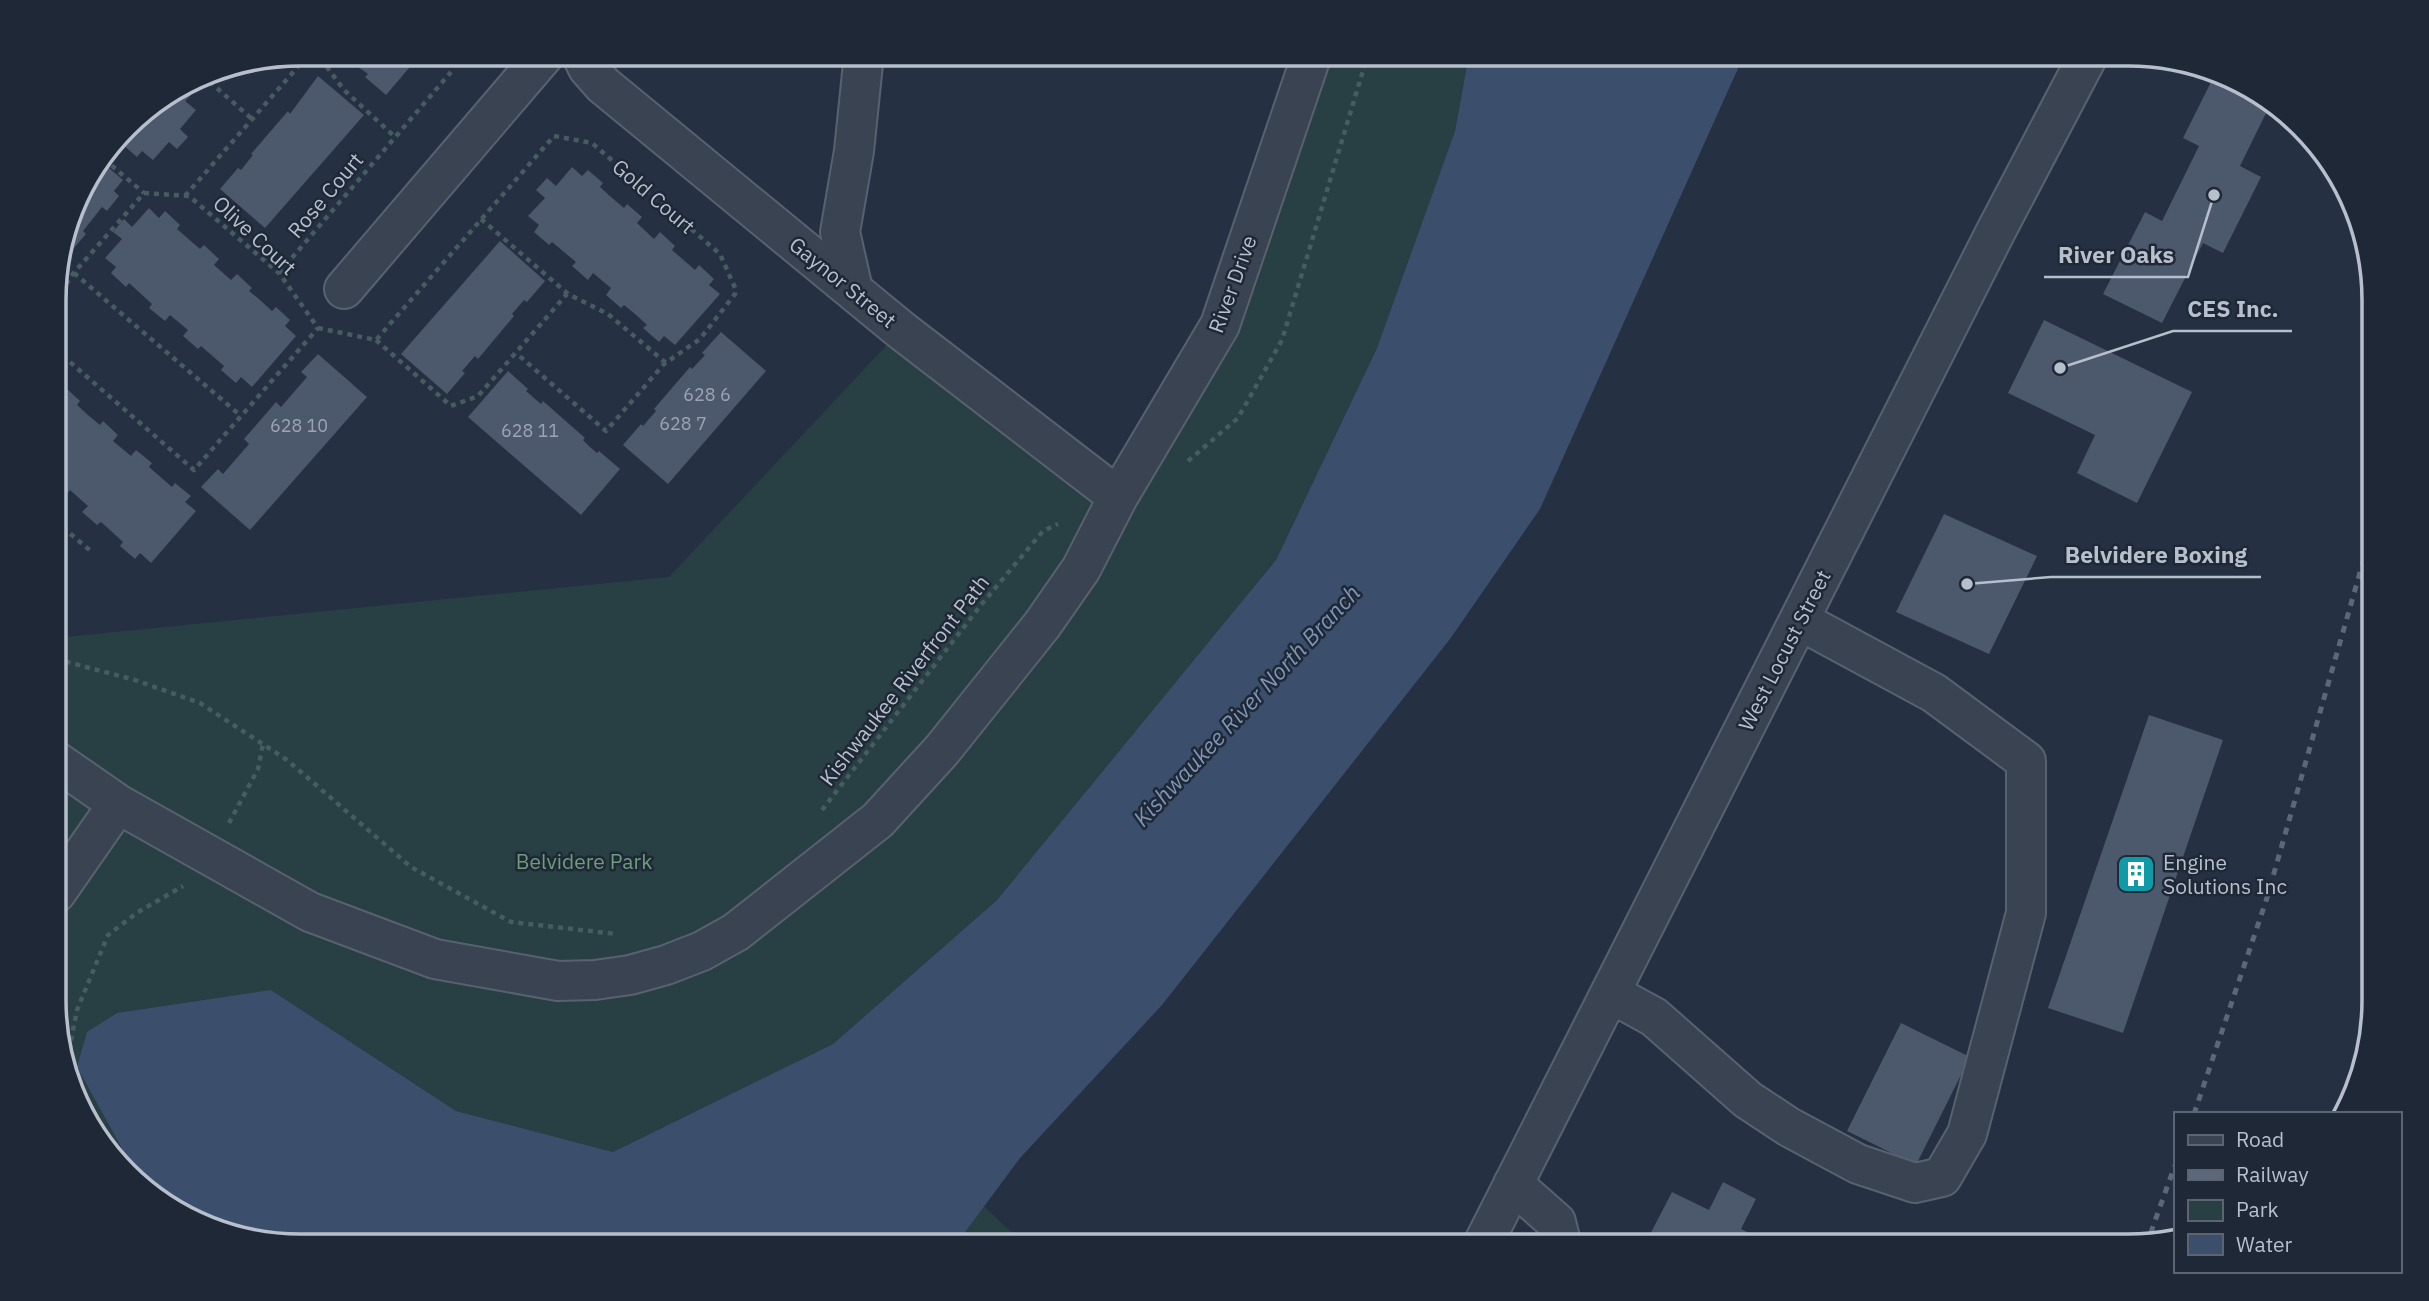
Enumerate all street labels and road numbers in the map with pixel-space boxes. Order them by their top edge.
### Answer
street label: Rose Court [281,146,369,244]
street label: Gold Court [607,152,701,240]
street label: Olive Court [207,189,303,281]
street label: Gaynor Street [784,230,902,334]
street label: River Drive [1201,231,1263,337]
street label: West Locust Street [1731,565,1837,735]
street label: Kishwaukee Riverfront Path [813,569,995,791]

